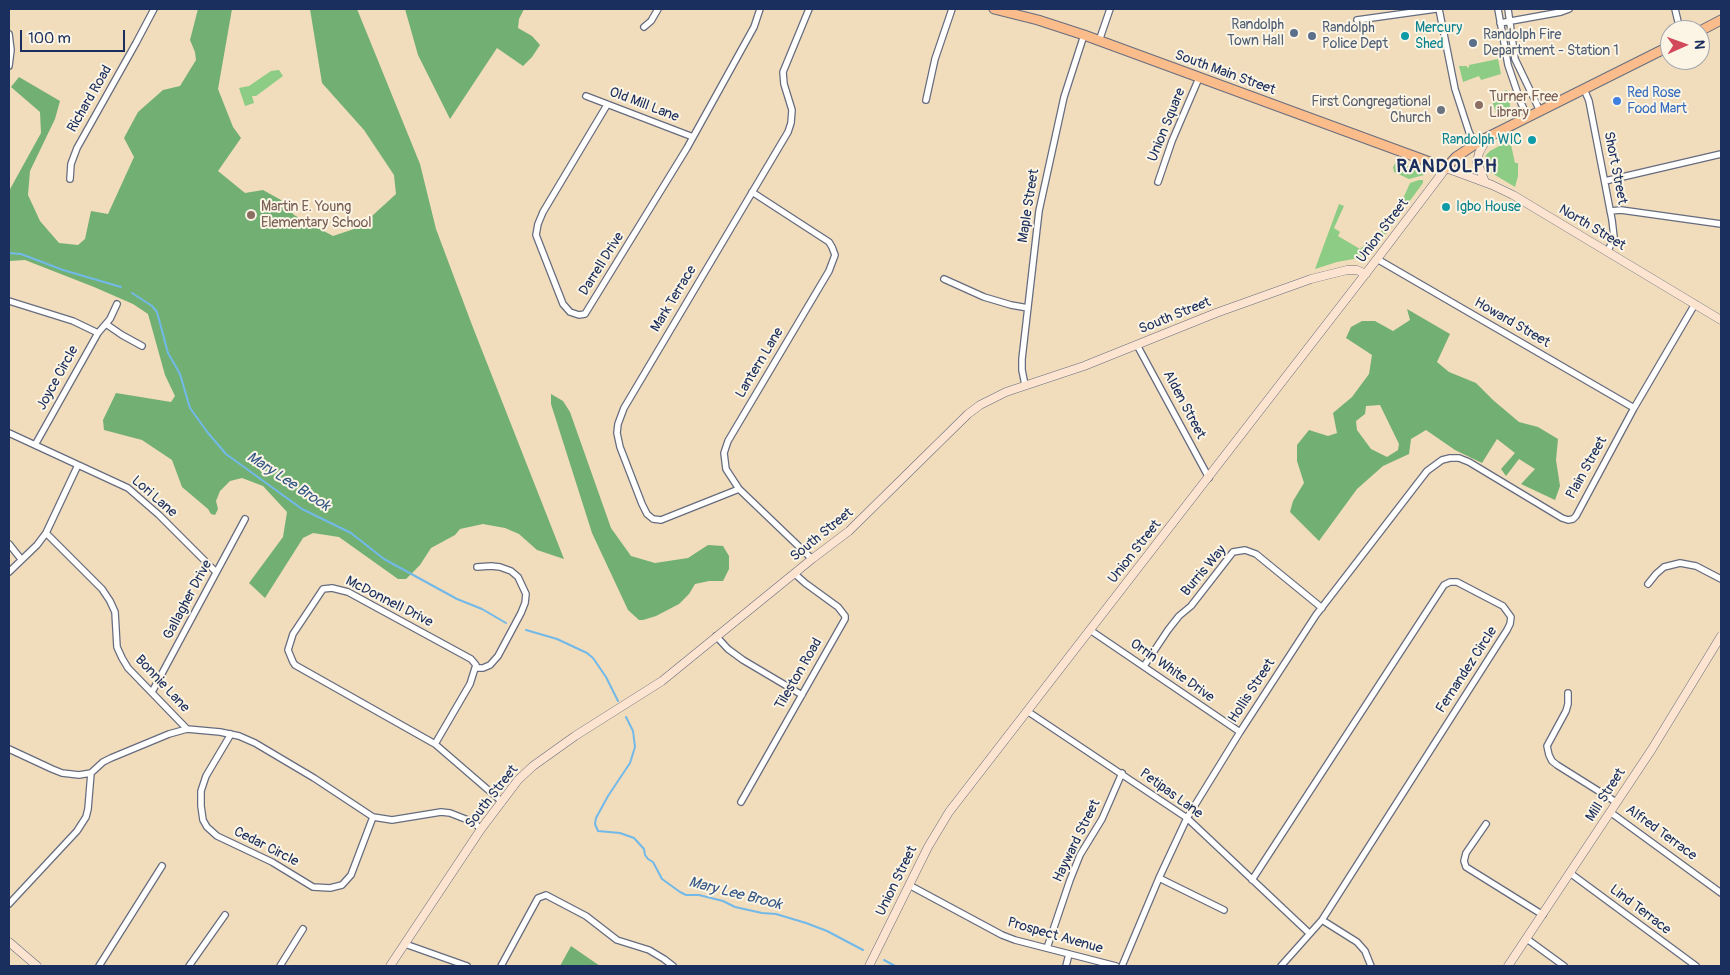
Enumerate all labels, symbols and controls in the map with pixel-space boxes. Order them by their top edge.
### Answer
place label: Randolph Town Hall [1227,17,1284,49]
scale bar [22,20,128,52]
place label: Randolph Police Dept [1322,20,1388,52]
place label: Mercury Shed [1415,20,1462,52]
north arrow [1660,20,1710,70]
marker: Randolph Town Hall [1288,27,1300,39]
place label: Randolph Fire Department - Station 1 [1483,27,1619,59]
text: 100 m [28,29,71,48]
marker: Randolph Police Dept [1306,30,1318,42]
marker: Mercury Shed [1399,30,1411,42]
marker: Randolph Fire Department - Station 1 [1467,37,1479,49]
text: N [1691,39,1708,50]
street label: South Main Street [1172,47,1278,99]
street label: Richard Road [64,63,116,135]
street label: Old Mill Lane [607,84,681,126]
place label: Red Rose Food Mart [1627,85,1687,118]
street label: Union Square [1145,86,1189,164]
place label: Turner Free Library [1489,89,1558,121]
place label: First Congregational Church [1311,94,1431,126]
marker: Red Rose Food Mart [1611,95,1623,107]
marker: Turner Free Library [1473,99,1485,111]
marker: First Congregational Church [1435,104,1447,116]
street label: Short Street [1600,130,1630,206]
place label: Randolph WIC [1442,132,1522,148]
marker: Randolph WIC [1526,134,1538,146]
district label: RANDOLPH [1395,156,1499,178]
street label: Maple Street [1015,168,1043,244]
street label: Union Street [1353,196,1413,266]
place label: Martin E. Young Elementary School [261,199,372,232]
place label: Igbo House [1456,199,1521,215]
marker: Igbo House [1440,201,1452,213]
street label: North Street [1555,201,1629,255]
marker: Martin E. Young Elementary School [245,209,257,221]
street label: Darrell Drive [576,229,628,299]
street label: Mark Terrace [648,263,700,335]
street label: South Street [1137,294,1213,338]
street label: Howard Street [1471,295,1553,351]
street label: Lantern Lane [732,325,788,401]
street label: Joyce Circle [34,343,82,413]
street label: Alden Street [1159,368,1209,442]
street label: Plain Street [1563,434,1611,502]
water label: Mary Lee Brook [243,449,333,515]
street label: Lori Lane [128,473,180,521]
street label: South Street [787,505,857,565]
street label: Union Street [1105,517,1165,587]
street label: Burris Way [1178,542,1230,600]
street label: Gallagher Drive [160,557,216,643]
street label: McDonnell Drive [343,573,435,631]
street label: Fernandez Circle [1433,624,1501,716]
street label: Tileston Road [772,635,826,713]
street label: Orrin White Drive [1127,636,1217,706]
street label: Bonnie Lane [131,652,193,716]
street label: Hollis Street [1225,656,1279,726]
street label: South Street [462,762,522,832]
street label: Petipas Lane [1136,765,1206,823]
street label: Mill Street [1583,765,1629,825]
street label: Hayward Street [1050,797,1104,885]
street label: Alfred Terrace [1622,802,1700,864]
street label: Cedar Circle [231,824,301,870]
street label: Union Street [873,843,921,919]
water label: Mary Lee Brook [687,874,783,914]
street label: Lind Terrace [1606,881,1674,939]
street label: Prospect Avenue [1005,914,1105,958]

